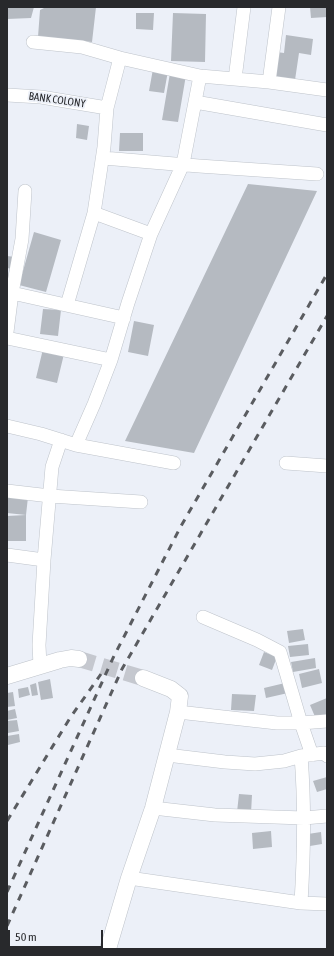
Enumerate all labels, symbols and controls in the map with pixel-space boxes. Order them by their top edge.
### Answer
street label: BANK COLONY [28,89,86,111]
scale bar [10,922,105,948]
text: 50 m [15,930,37,944]

